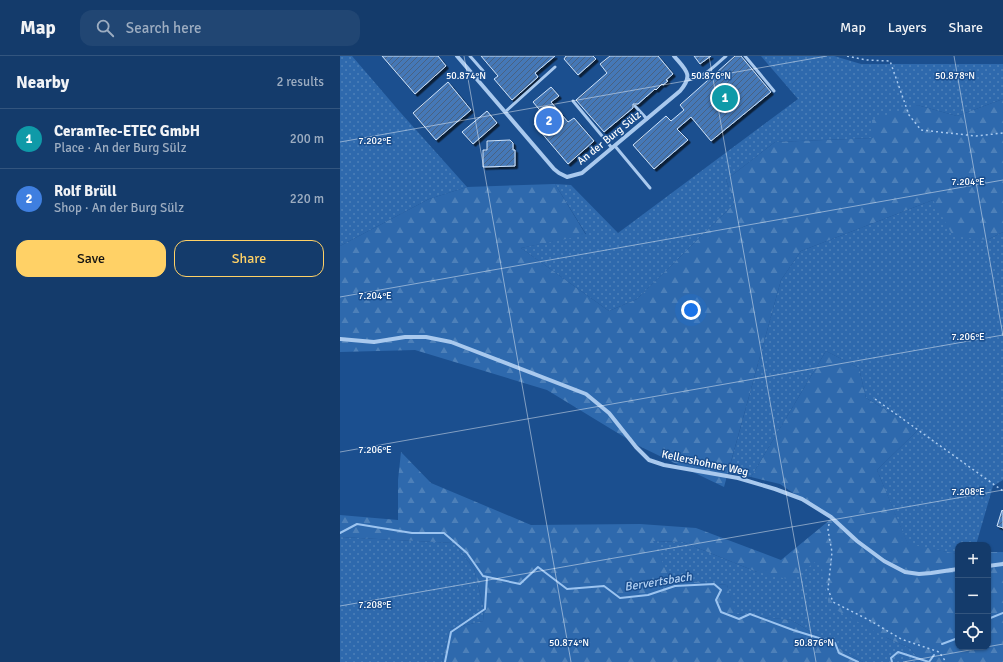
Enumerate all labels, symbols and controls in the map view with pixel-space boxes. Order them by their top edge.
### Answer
search box [80,10,360,46]
text: Map [20,16,56,40]
icon: search [94,17,116,39]
text: Search here [126,19,201,37]
text: Map [840,19,866,36]
text: Layers [888,19,927,36]
text: Share [949,19,983,36]
text: 50.874°N [446,70,486,82]
text: 50.876°N [691,70,731,82]
text: 50.878°N [935,70,975,82]
text: Nearby [16,72,69,93]
text: 2 results [276,74,324,90]
pin: 1 [712,83,738,113]
pin: 2 [536,106,562,136]
street label: An der Burg Sülz [574,108,644,168]
text: CeramTec-ETEC GmbH [54,122,200,140]
text: 1 [25,131,33,147]
text: 200 m [290,131,324,147]
text: 7.202°E [358,135,392,147]
text: Place · An der Burg Sülz [54,140,186,156]
text: 7.204°E [951,176,985,188]
text: Rolf Brüll [54,182,117,200]
text: 2 [25,191,33,207]
text: 220 m [290,191,324,207]
text: Shop · An der Burg Sülz [54,200,184,216]
button: Save [16,240,166,277]
button: Share [174,240,324,277]
text: 7.204°E [358,290,392,302]
your location [681,300,701,320]
text: 7.206°E [951,331,985,343]
text: 7.206°E [358,444,392,456]
street label: Kellershohner Weg [660,447,750,479]
text: 7.208°E [951,486,985,498]
map controls [955,542,991,650]
button: + [955,542,991,578]
water label: Bervertsbach [623,569,693,595]
button: − [955,578,991,614]
text: 7.208°E [358,599,392,611]
button: locate [955,614,991,650]
text: 50.874°N [549,637,589,649]
text: 50.876°N [794,637,834,649]

